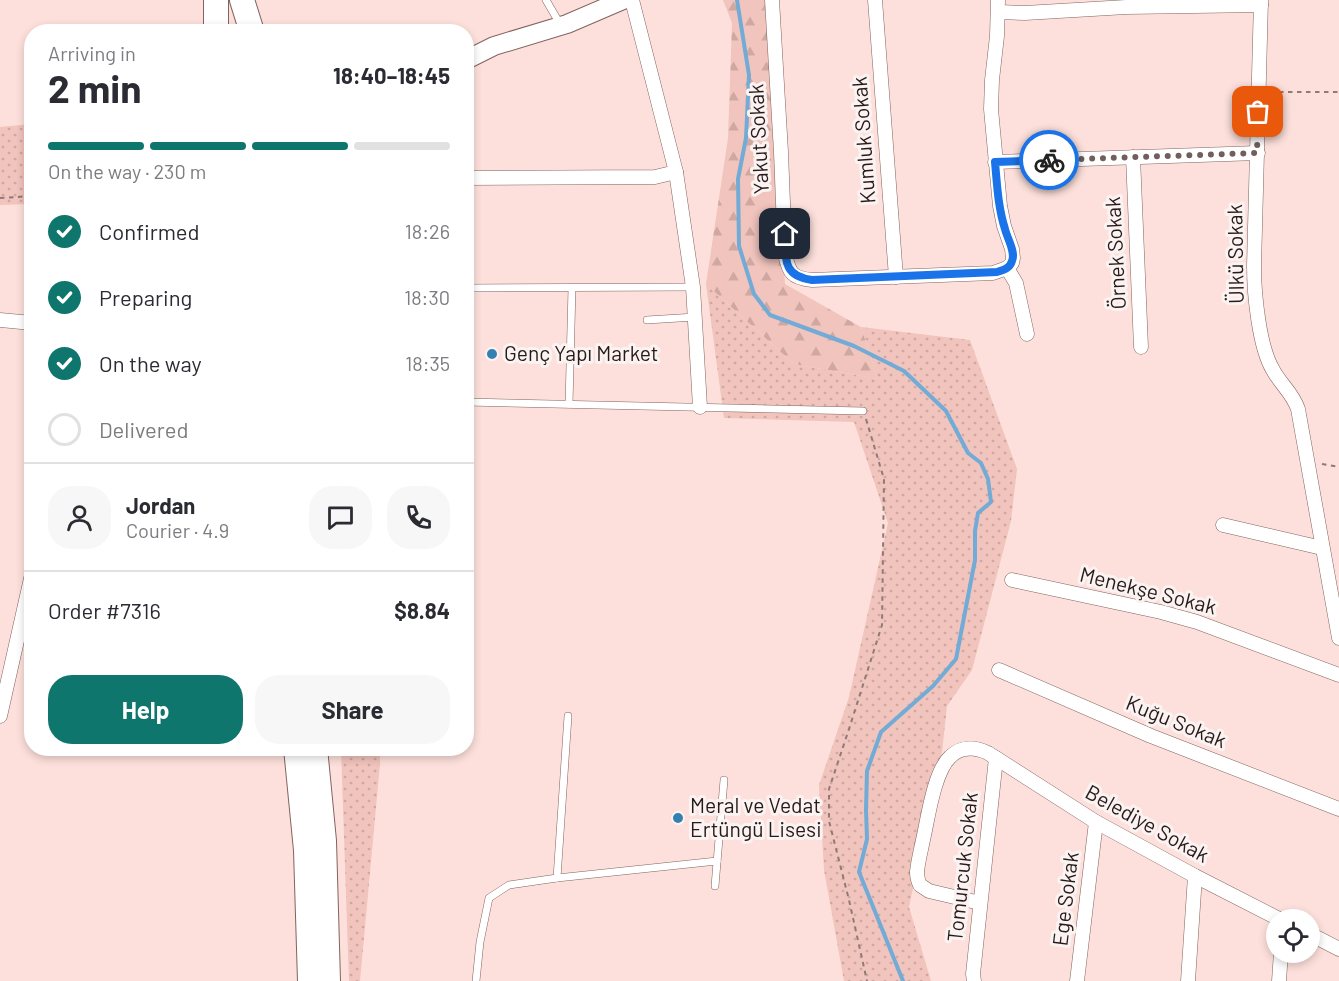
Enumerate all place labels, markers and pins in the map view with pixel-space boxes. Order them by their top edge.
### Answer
pin [1232,86,1283,137]
pin [759,208,810,259]
place label: Genç Yapı Market [504,340,658,365]
marker: Genç Yapı Market [485,347,499,361]
place label: Meral ve Vedat Ertüngü Lisesi [690,792,822,841]
marker: Meral ve Vedat Ertüngü Lisesi [671,811,685,825]

